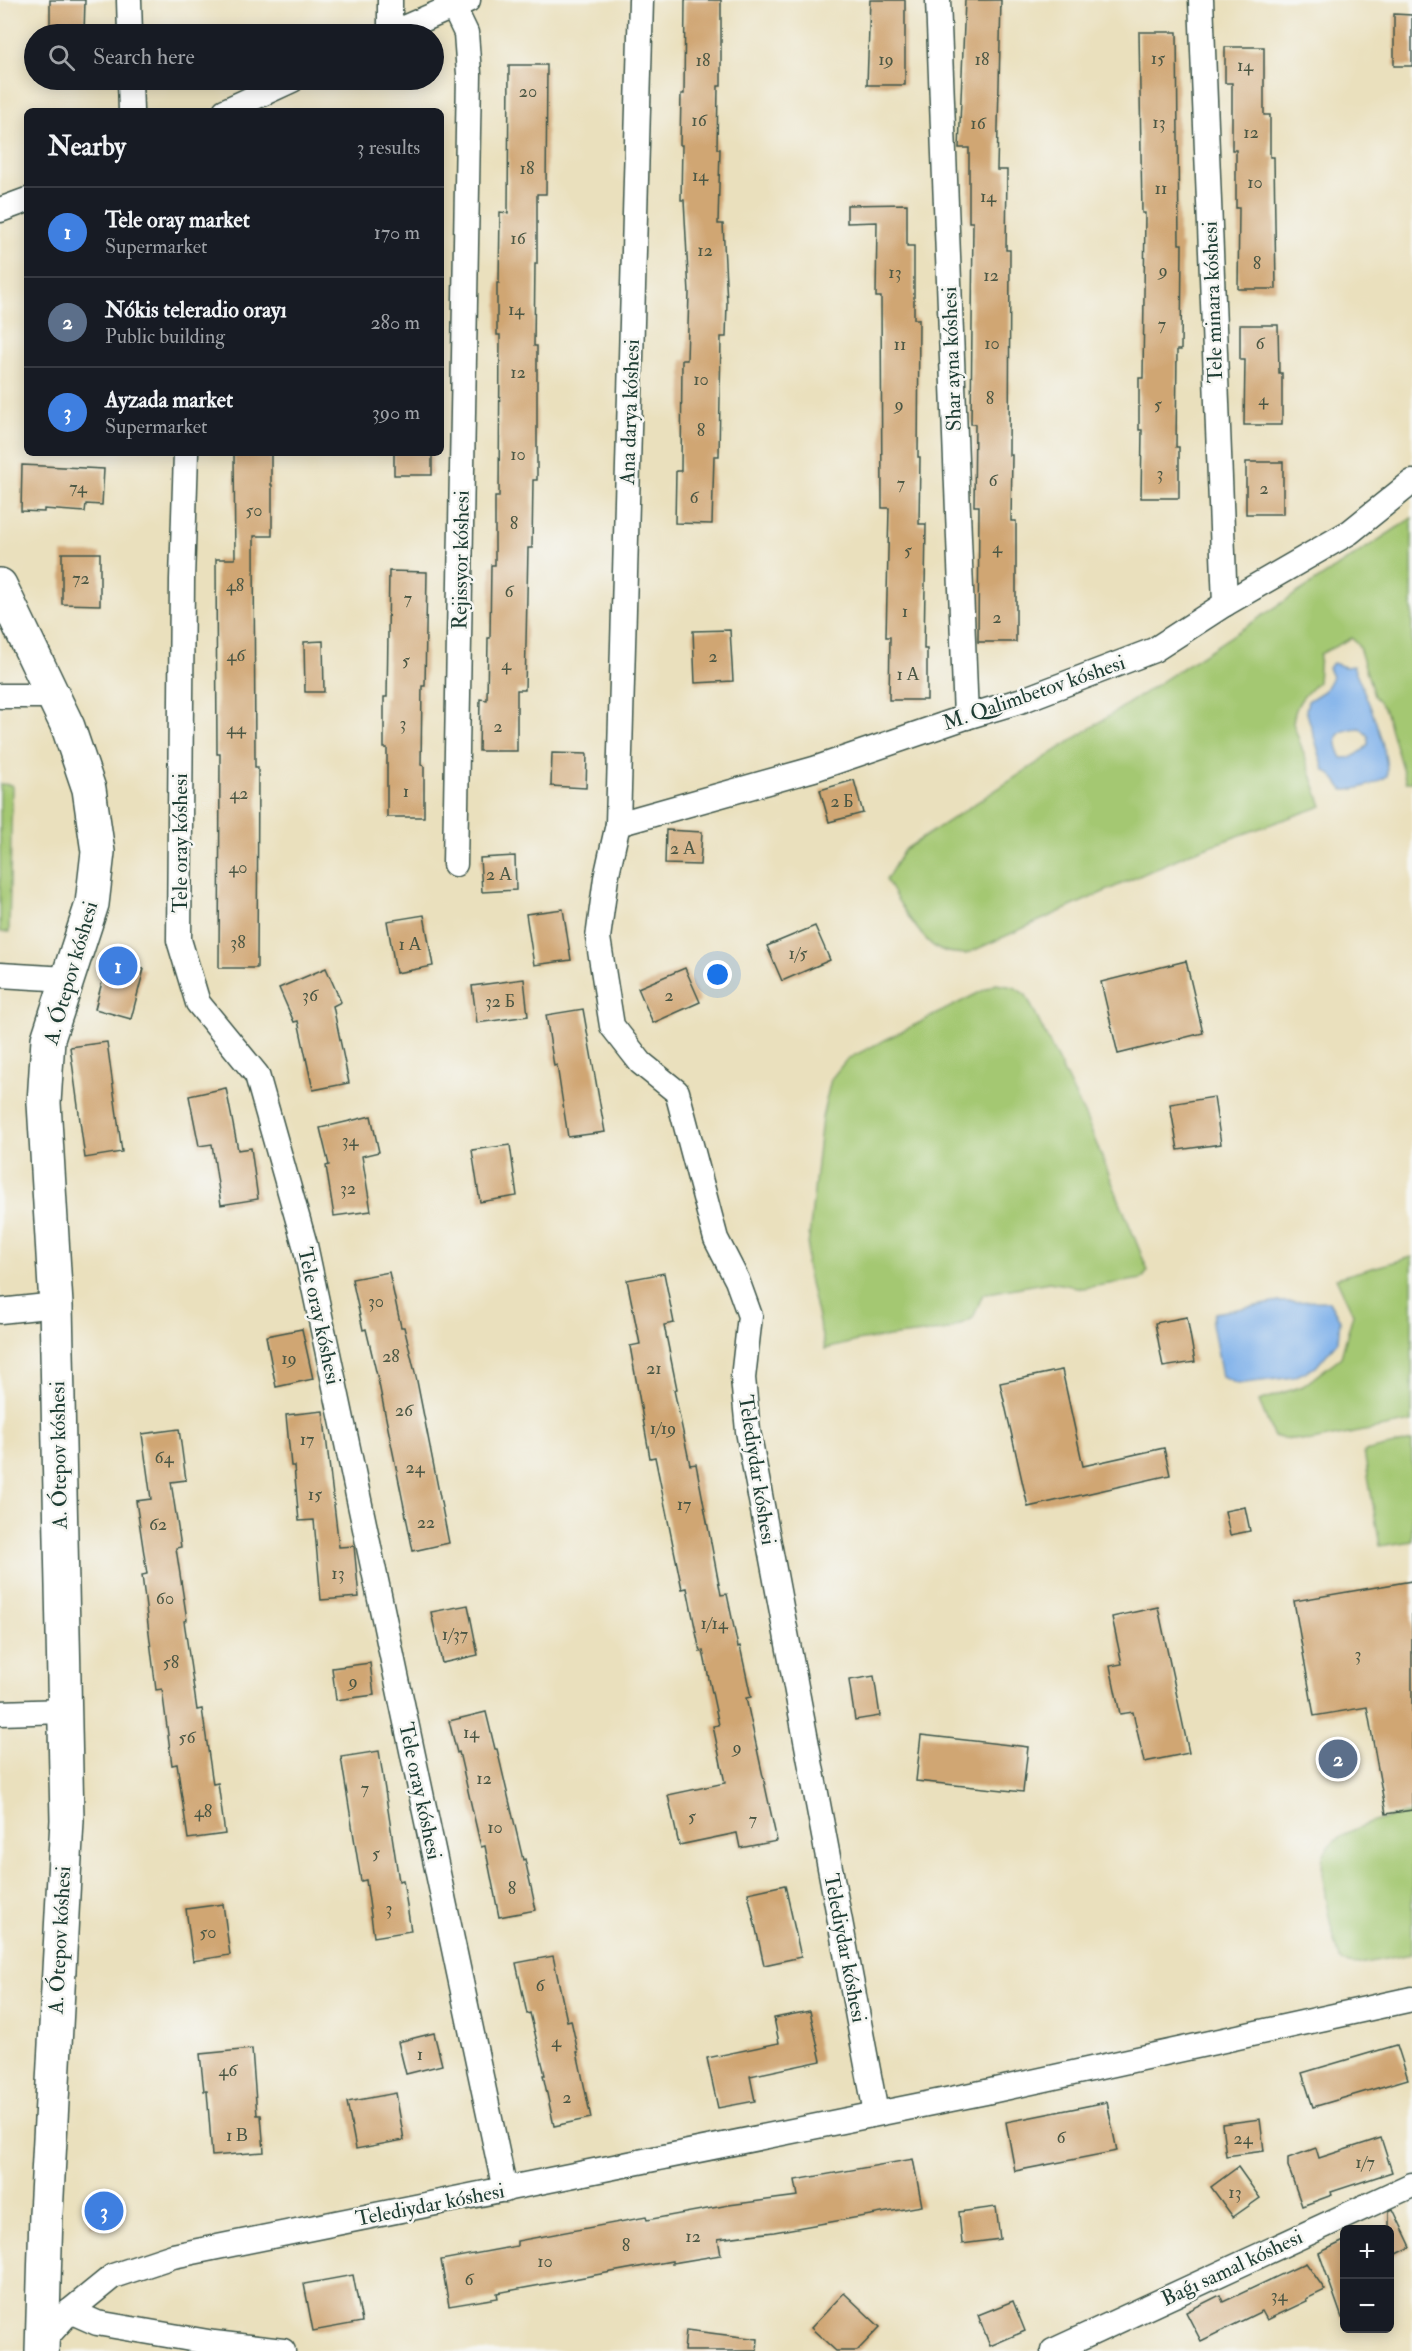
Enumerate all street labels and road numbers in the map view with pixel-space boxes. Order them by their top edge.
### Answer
street label: Tele minara kóshesi [1197,220,1229,383]
street label: Shar ayna kóshesi [936,286,968,432]
street label: Ana darya kóshesi [614,338,646,486]
street label: Rejissyor kóshesi [446,490,476,630]
street label: M. Qalimbetov kóshesi [939,649,1129,737]
street label: Tele oray kóshesi [167,773,194,913]
street label: A. Ótepov kóshesi [37,898,104,1049]
street label: Tele oray kóshesi [291,1245,347,1388]
street label: A. Ótepov kóshesi [44,1380,74,1530]
street label: Telediydar kóshesi [732,1393,782,1547]
street label: Tele oray kóshesi [392,1720,448,1863]
street label: A. Ótepov kóshesi [43,1865,77,2016]
street label: Telediydar kóshesi [817,1871,873,2025]
street label: Telediydar kóshesi [353,2177,507,2233]
street label: Baǵı samal kóshesi [1157,2223,1307,2313]

